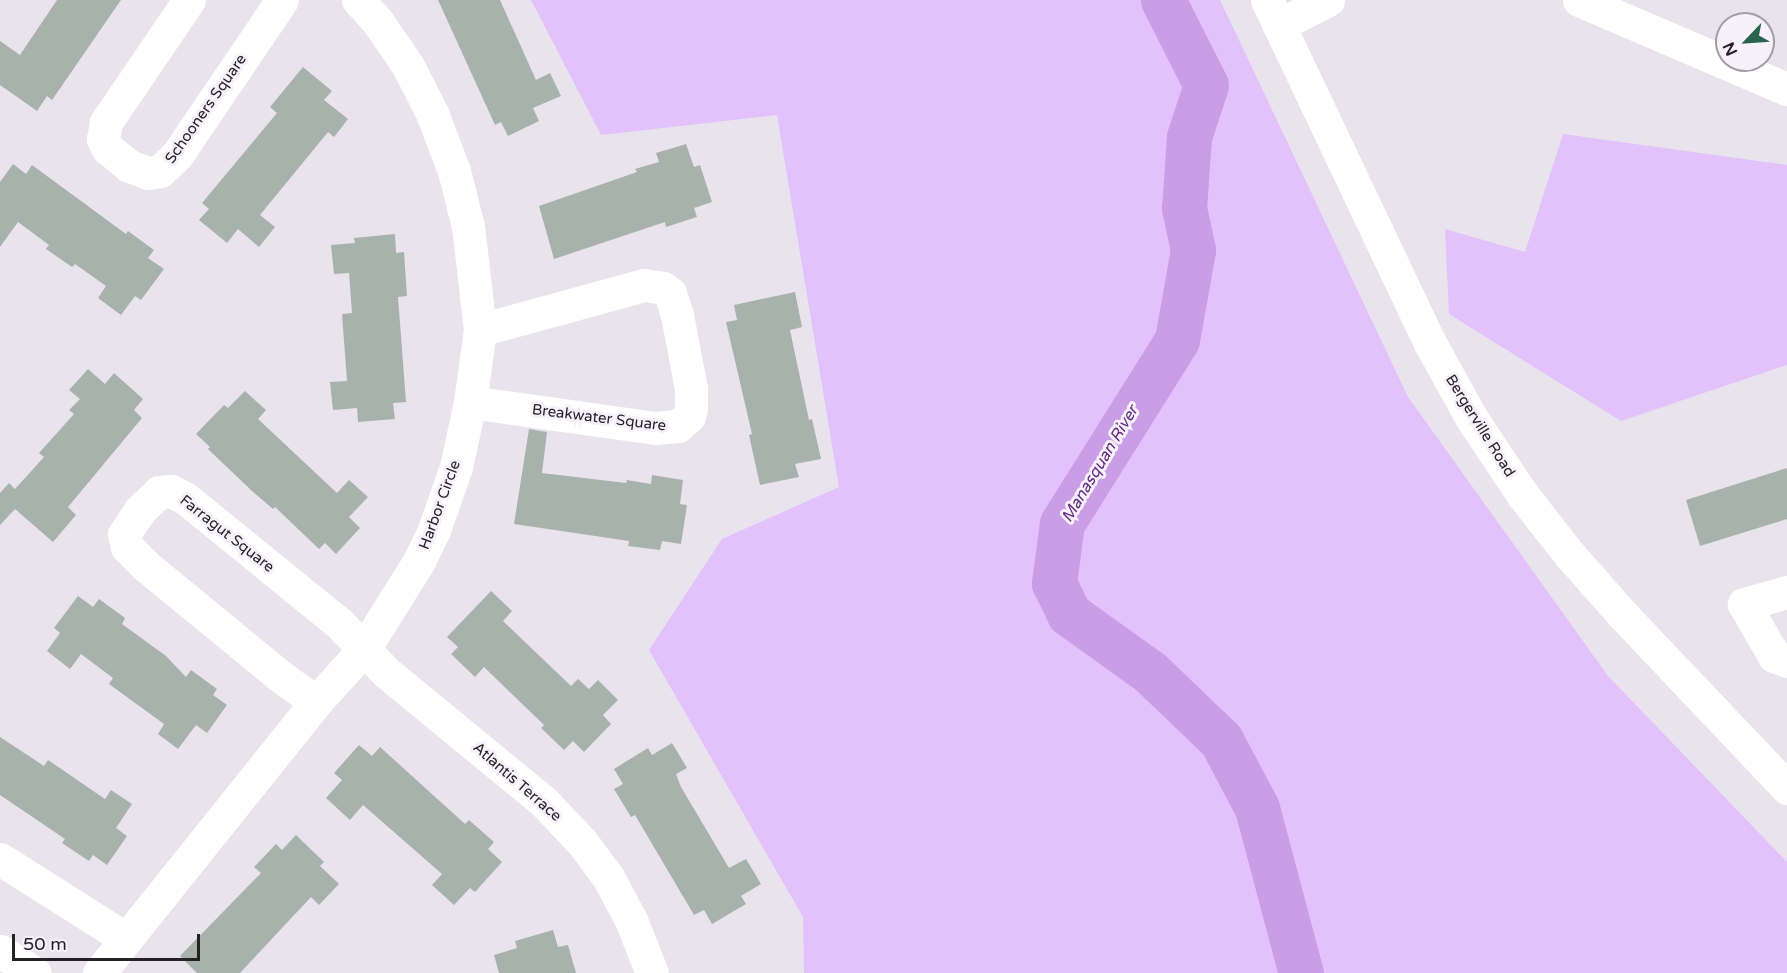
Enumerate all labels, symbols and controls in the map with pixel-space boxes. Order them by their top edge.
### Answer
north arrow [1715,12,1775,72]
text: N [1719,39,1742,59]
street label: Schooners Square [162,51,250,167]
street label: Bergerville Road [1441,372,1519,480]
street label: Breakwater Square [531,401,667,435]
water label: Manasquan River [1058,402,1142,526]
street label: Harbor Circle [416,458,464,552]
street label: Farragut Square [176,492,278,576]
street label: Atlantis Terrace [469,739,565,825]
scale bar [15,922,202,960]
text: 50 m [23,933,67,955]

